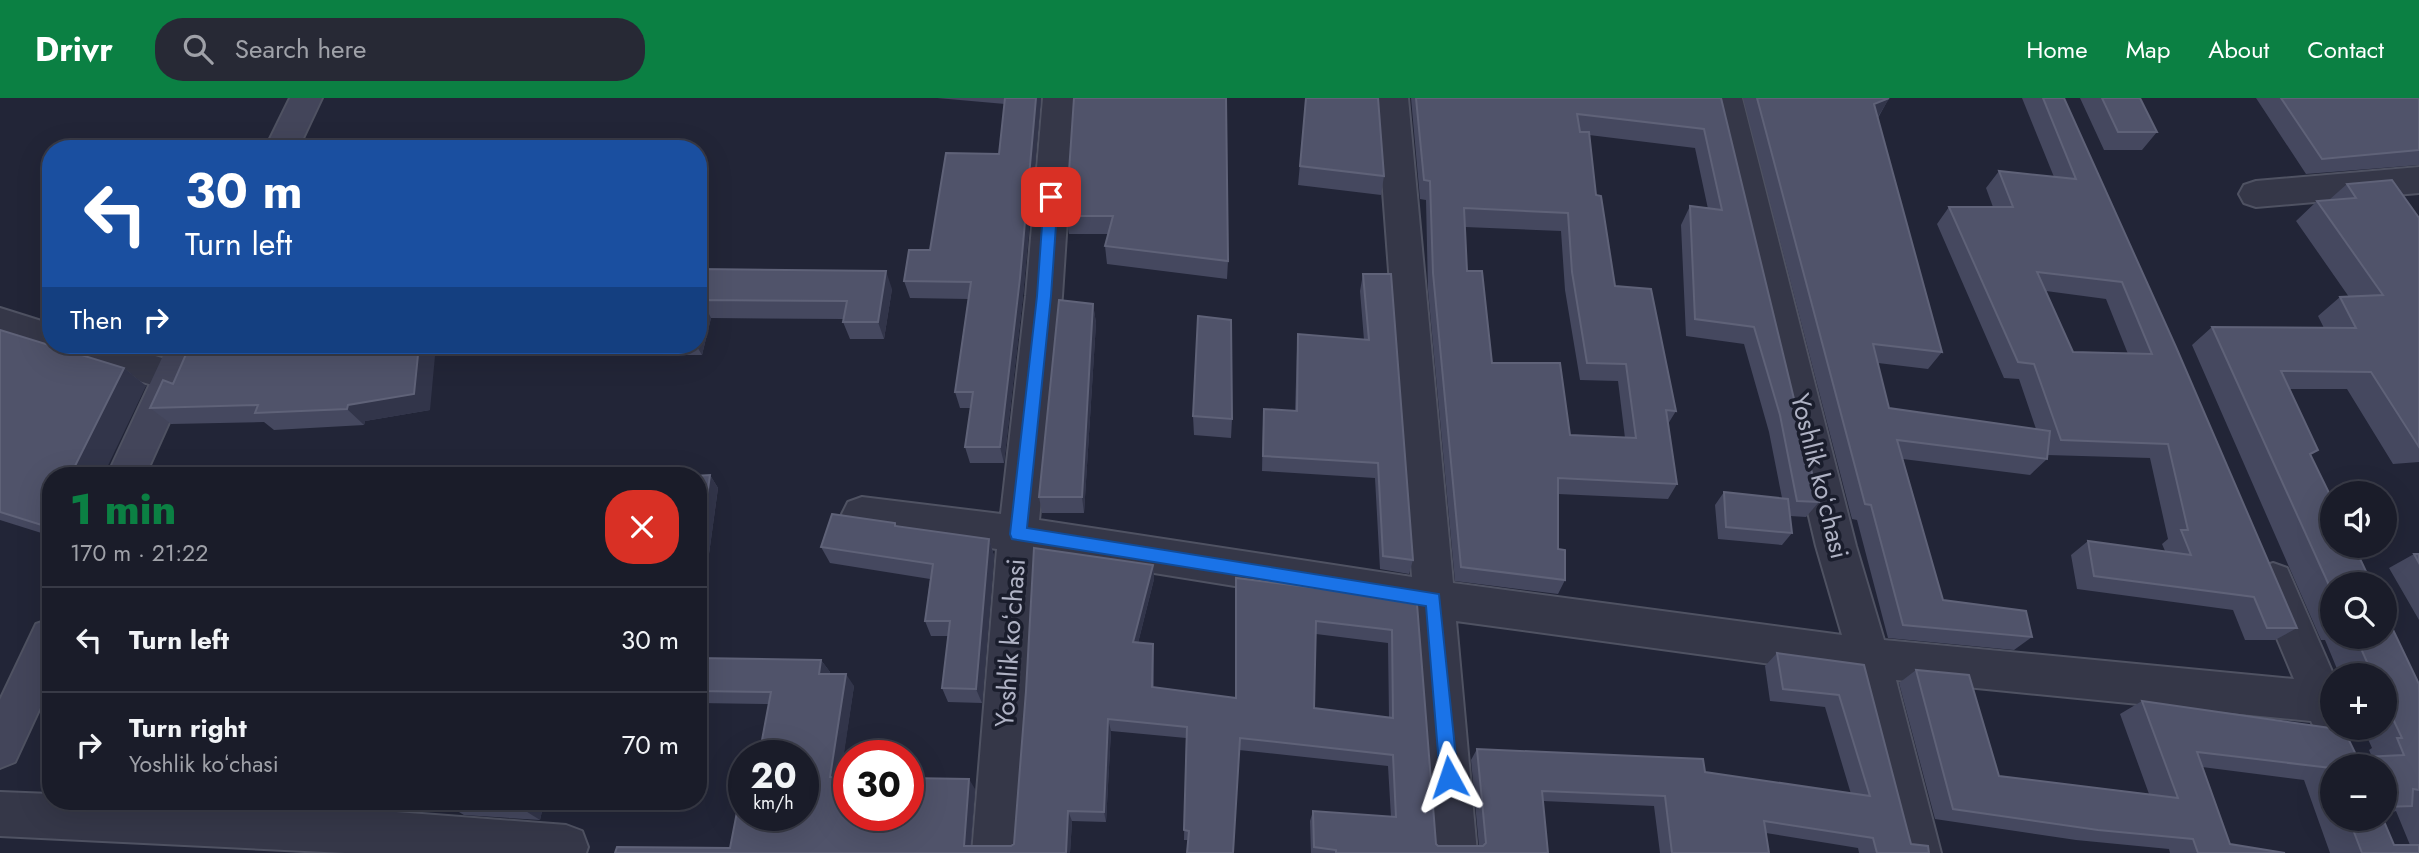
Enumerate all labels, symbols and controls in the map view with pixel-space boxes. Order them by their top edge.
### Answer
search box [155,18,645,81]
text: Drivr [35,26,113,73]
icon: search [179,30,217,68]
text: Search here [235,30,366,68]
text: Home [2026,32,2088,67]
text: Map [2126,32,2170,67]
text: About [2208,32,2269,67]
text: Contact [2307,32,2384,67]
text: 30 m [185,156,303,226]
pin [1021,167,1081,227]
icon: left [70,168,161,259]
icon: arrive [1032,178,1070,216]
text: Turn left [185,221,292,267]
text: Then [70,301,123,339]
icon: right [137,301,175,339]
street label: Yoshlik koʻchasi [1781,389,1859,563]
text: 1 min [70,479,176,540]
map controls [2320,481,2397,831]
button: sound [2320,481,2397,558]
button: close [605,490,679,564]
text: 170 m · 21:22 [70,536,208,570]
street label: Yoshlik koʻchasi [985,557,1035,729]
button: search [2320,572,2397,649]
icon: left [70,621,108,659]
text: Turn left [129,621,229,659]
text: 30 m [621,621,679,659]
button: + [2320,663,2397,740]
text: Turn right [129,709,247,747]
icon: right [70,726,108,764]
text: 70 m [622,726,679,764]
speed limit sign: 30 [833,740,924,831]
position arrow [1412,740,1486,814]
text: Yoshlik koʻchasi [129,747,279,781]
text: 20 [750,751,797,801]
button: − [2320,754,2397,831]
text: km/h [753,790,794,816]

